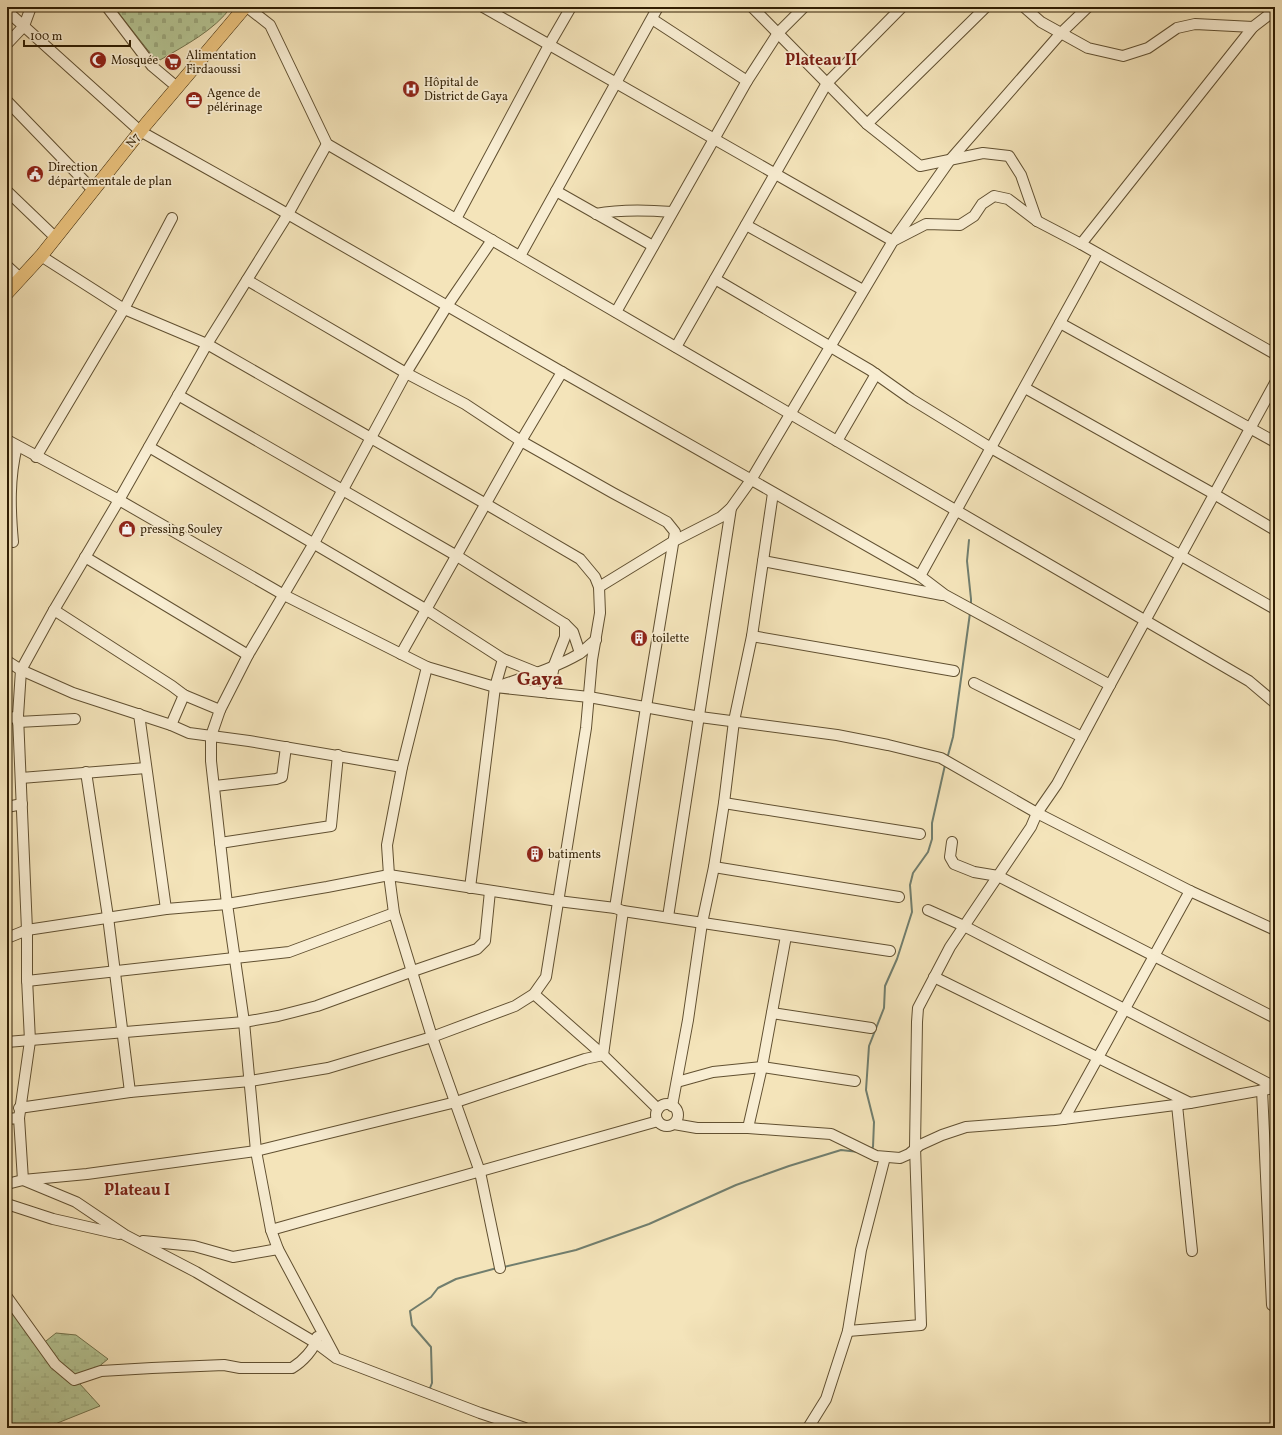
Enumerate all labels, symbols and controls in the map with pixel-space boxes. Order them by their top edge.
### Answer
scale bar [24,22,130,48]
text: 100 m [30,29,63,45]
place label: Alimentation Firdaoussi [186,48,257,78]
mosque icon: Mosquée [88,50,108,70]
district label: Plateau II [785,50,857,72]
supermarket icon: Alimentation Firdaoussi [163,52,183,72]
place label: Mosquée [111,53,158,69]
place label: Hôpital de District de Gaya [424,75,508,105]
hospital icon: Hôpital de District de Gaya [401,79,421,99]
place label: Agence de pélérinage [207,86,263,116]
office icon: Agence de pélérinage [184,90,204,110]
street label: N7 [123,130,145,151]
place label: Direction départementale de plan [48,160,172,190]
public building icon: Direction départementale de plan [25,164,45,184]
shop icon: pressing Souley [117,519,137,539]
place label: pressing Souley [140,522,223,538]
building icon: toilette [629,628,649,648]
place label: toilette [652,631,690,647]
district label: Gaya [517,666,563,694]
building icon: batiments [525,844,545,864]
place label: batiments [548,847,601,863]
district label: Plateau I [104,1180,170,1202]

